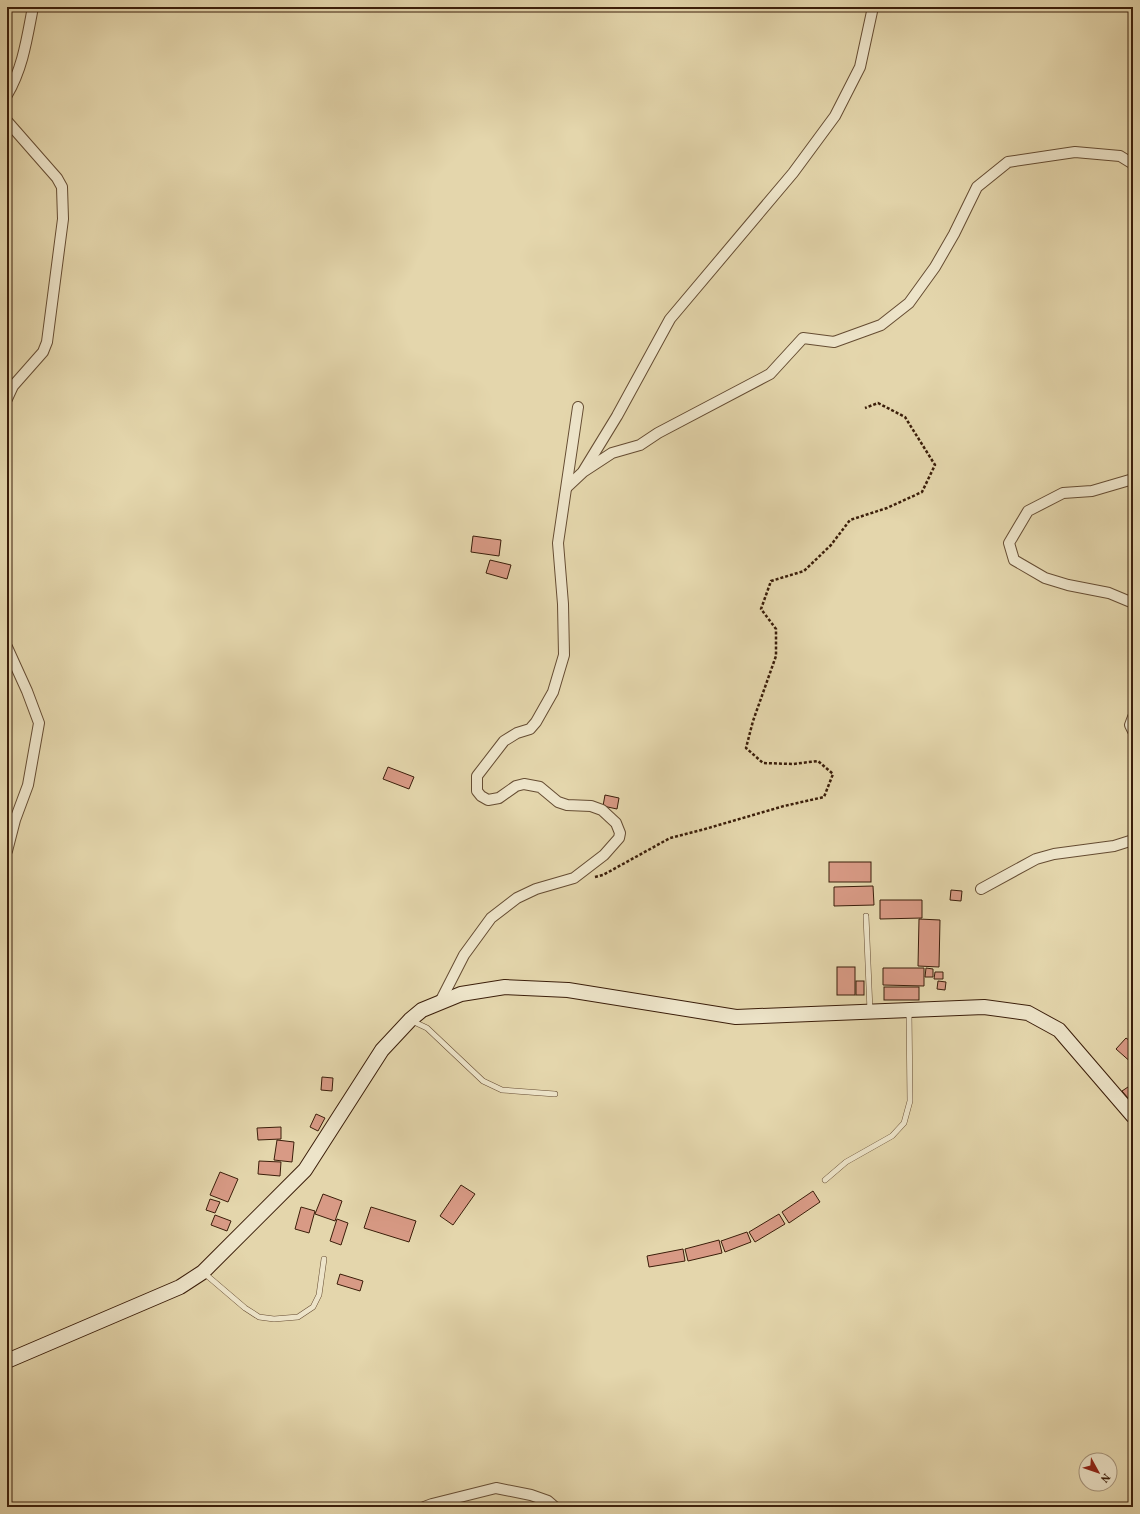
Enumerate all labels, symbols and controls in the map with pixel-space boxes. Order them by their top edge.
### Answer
north arrow [1078,1452,1118,1492]
text: N [1096,1470,1113,1485]

